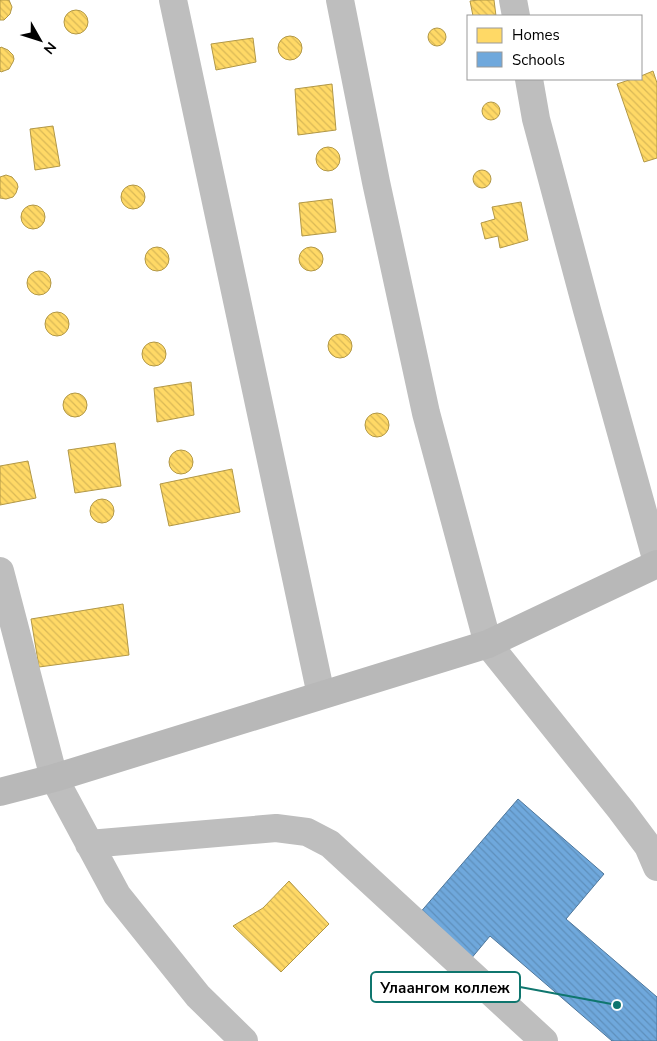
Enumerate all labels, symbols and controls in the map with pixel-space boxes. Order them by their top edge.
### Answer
north arrow [15,15,65,65]
legend [467,15,642,80]
text: Homes [512,25,560,45]
text: N [39,38,60,58]
text: Schools [512,50,565,70]
callout: Улаангом коллеж [371,972,520,1002]
text: Улаангом коллеж [379,978,510,998]

